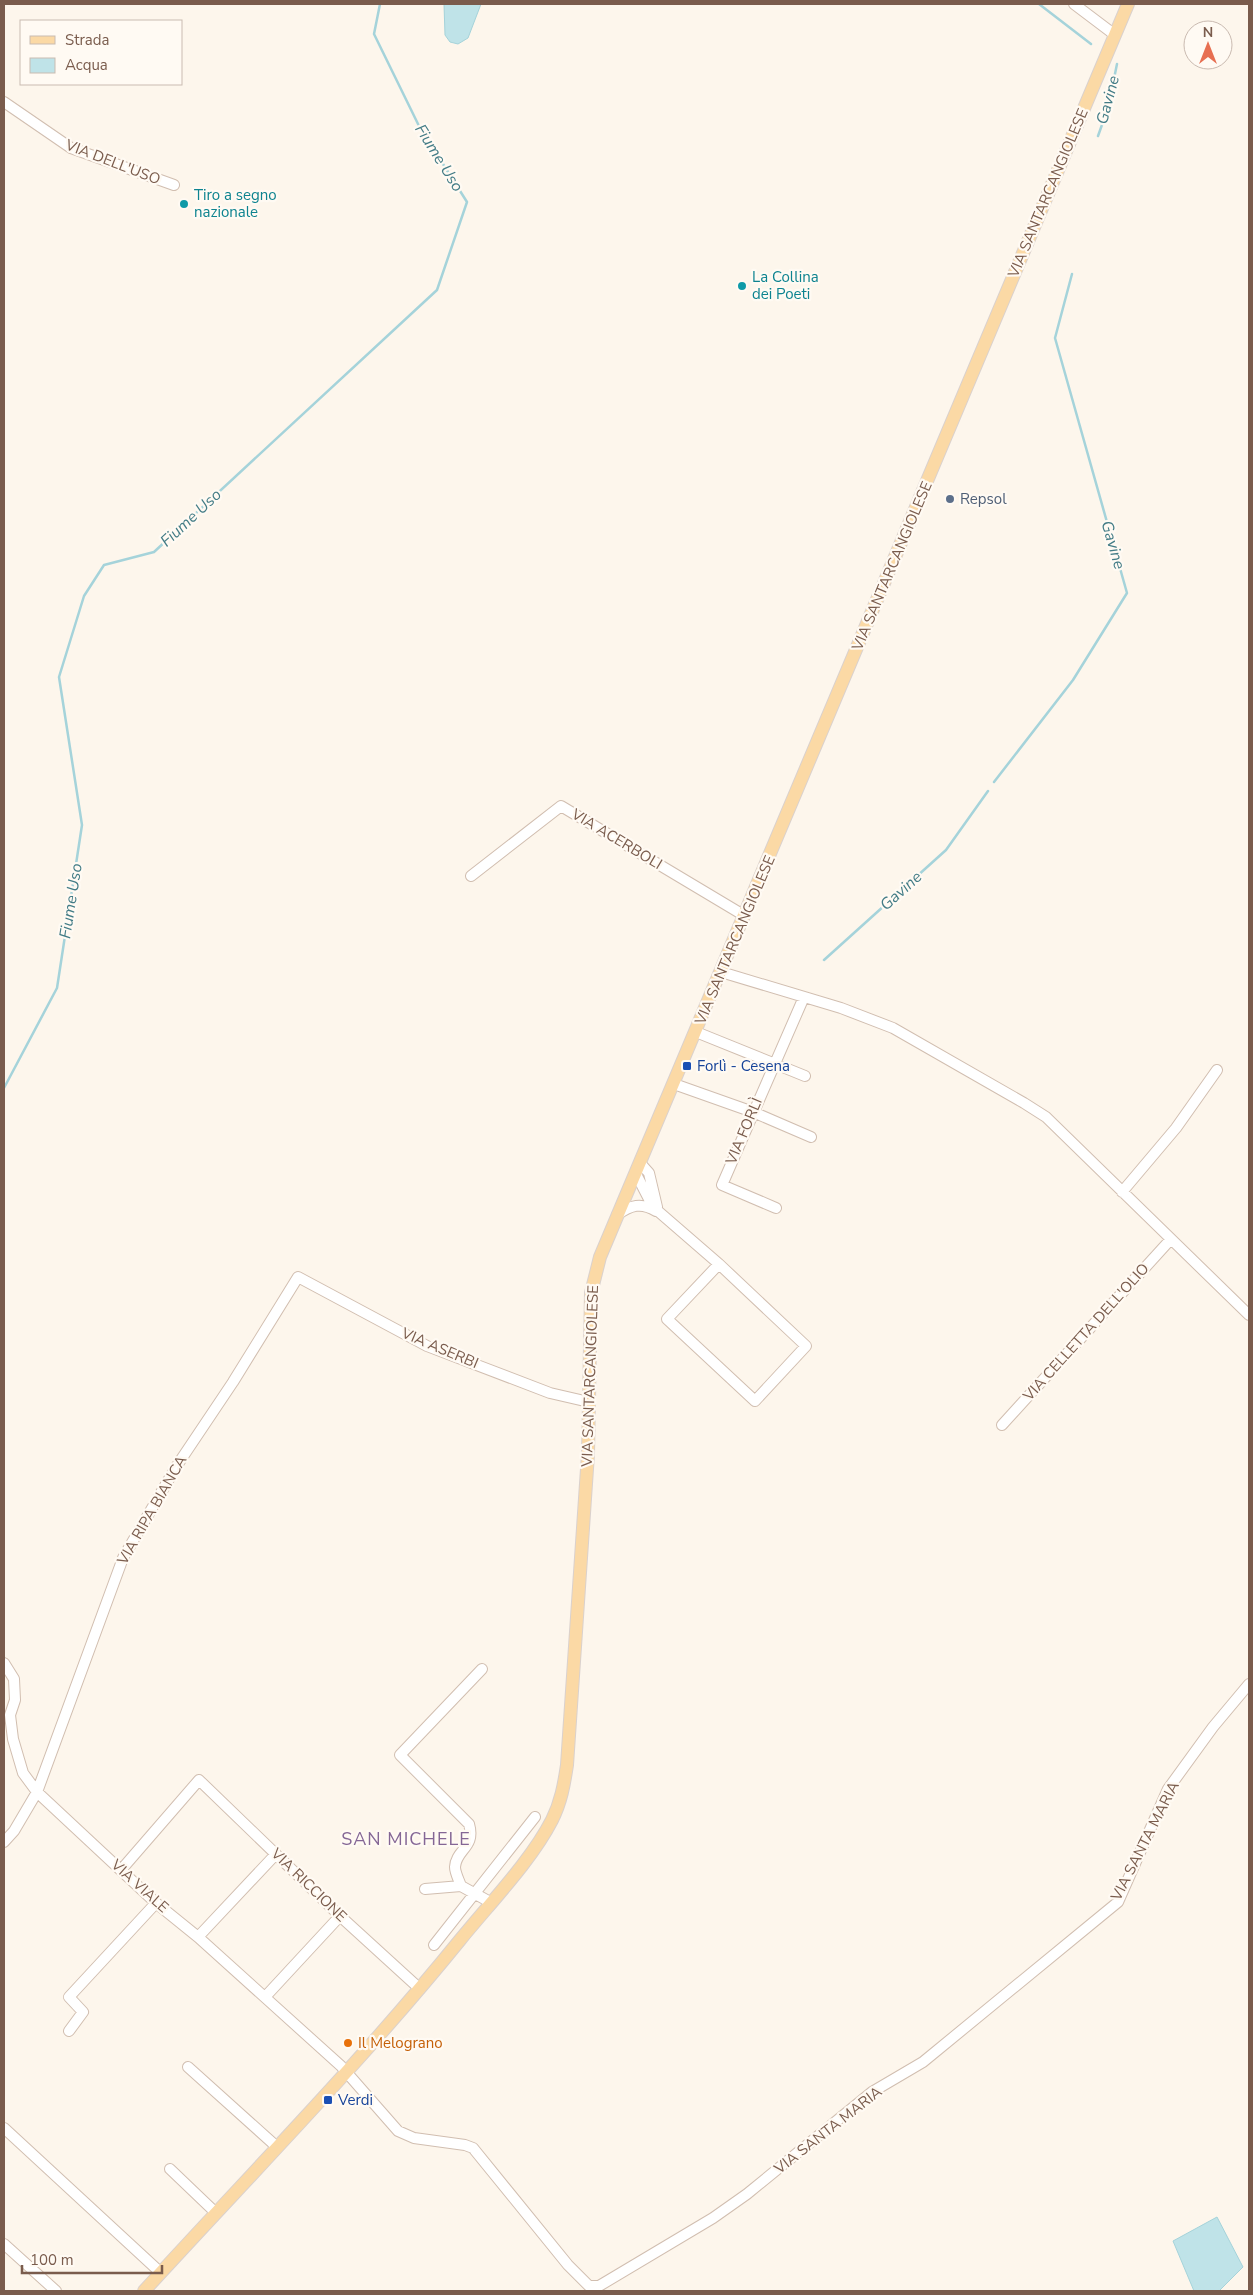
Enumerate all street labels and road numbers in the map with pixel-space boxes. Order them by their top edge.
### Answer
street label: VIA SANTARCANGIOLESE [1003,105,1093,282]
street label: VIA DELL'USO [62,134,163,189]
street label: VIA SANTARCANGIOLESE [847,478,937,655]
street label: VIA ACERBOLI [567,804,666,874]
street label: VIA SANTARCANGIOLESE [690,852,780,1029]
street label: VIA FORLÌ [721,1095,767,1168]
street label: VIA CELLETTA DELL'OLIO [1018,1259,1153,1406]
street label: VIA SANTARCANGIOLESE [577,1285,603,1468]
street label: VIA ASERBI [398,1322,482,1373]
street label: VIA RIPA BIANCA [112,1452,191,1569]
street label: VIA SANTA MARIA [1106,1778,1184,1905]
street label: VIA RICCIONE [266,1843,351,1926]
street label: VIA VIALE [106,1854,173,1917]
street label: VIA SANTA MARIA [769,2082,886,2179]

